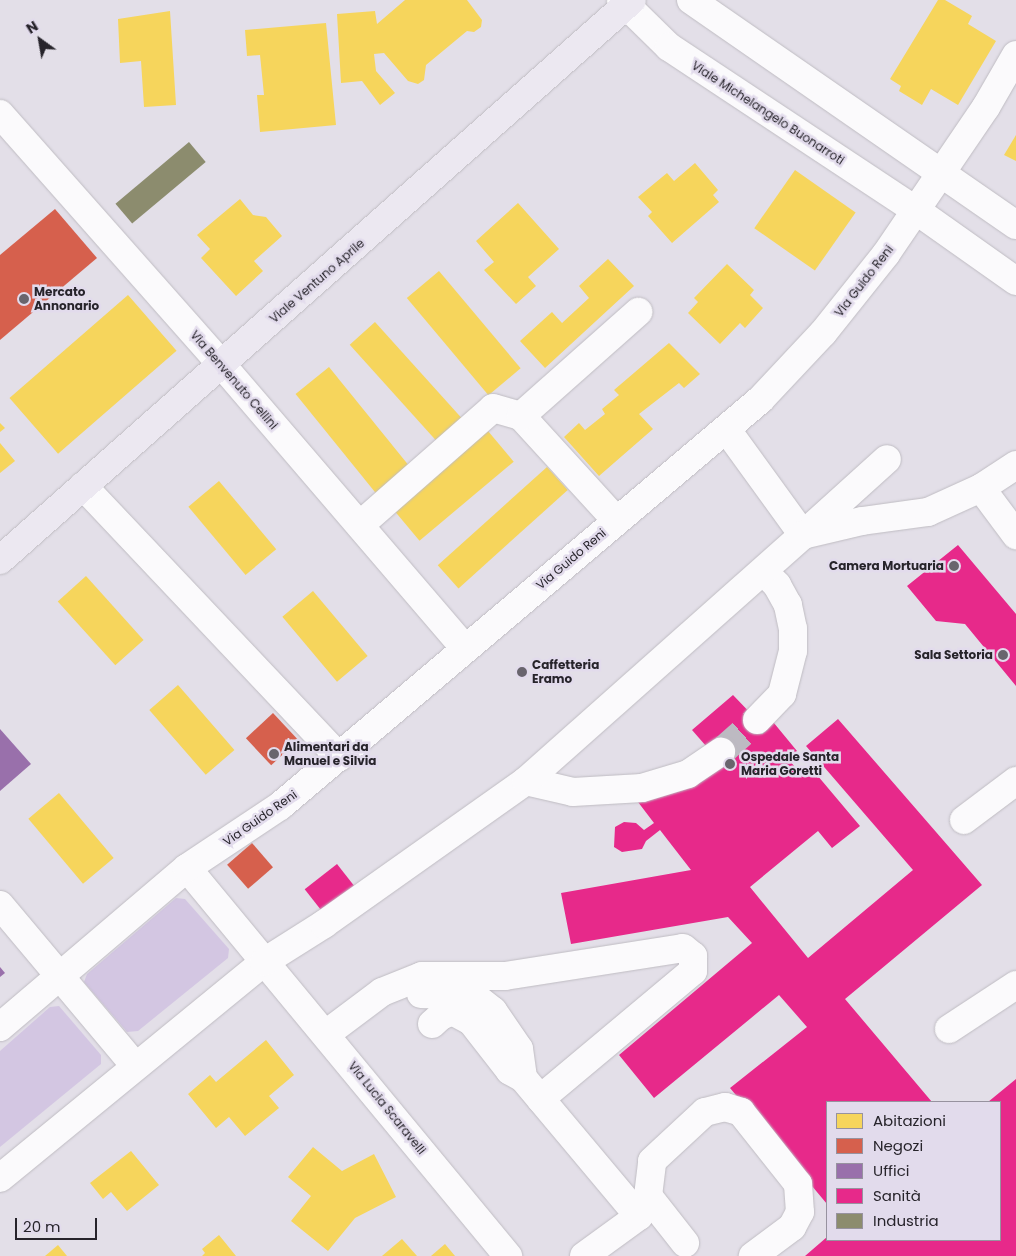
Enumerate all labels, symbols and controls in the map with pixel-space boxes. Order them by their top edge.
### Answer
north arrow [15,15,65,65]
text: N [22,16,42,39]
street label: Viale Michelangelo Buonarroti [689,58,847,168]
street label: Viale Ventuno Aprile [267,236,367,326]
street label: Via Guido Reni [832,242,896,320]
place label: Mercato Annonario [34,285,99,313]
marker: Mercato Annonario [18,293,30,305]
street label: Via Benvenuto Cellini [187,328,281,432]
street label: Via Guido Reni [533,526,609,592]
place label: Camera Mortuaria [829,559,944,573]
marker: Camera Mortuaria [948,560,960,572]
place label: Sala Settoria [914,648,993,662]
marker: Sala Settoria [997,649,1009,661]
place label: Caffetteria Eramo [532,658,599,686]
marker: Caffetteria Eramo [516,666,528,678]
place label: Alimentari da Manuel e Silvia [284,740,376,768]
marker: Alimentari da Manuel e Silvia [268,748,280,760]
place label: Ospedale Santa Maria Goretti [741,750,839,778]
marker: Ospedale Santa Maria Goretti [723,757,737,771]
street label: Via Guido Reni [220,787,300,849]
street label: Via Lucia Scaravelli [345,1059,429,1157]
legend [826,1101,1001,1241]
text: Abitazioni [873,1110,946,1131]
text: Negozi [873,1135,923,1156]
text: Uffici [873,1160,909,1181]
text: Sanità [873,1185,921,1206]
scale bar [18,1208,100,1240]
text: Industria [873,1210,939,1231]
text: 20 m [23,1216,61,1237]

